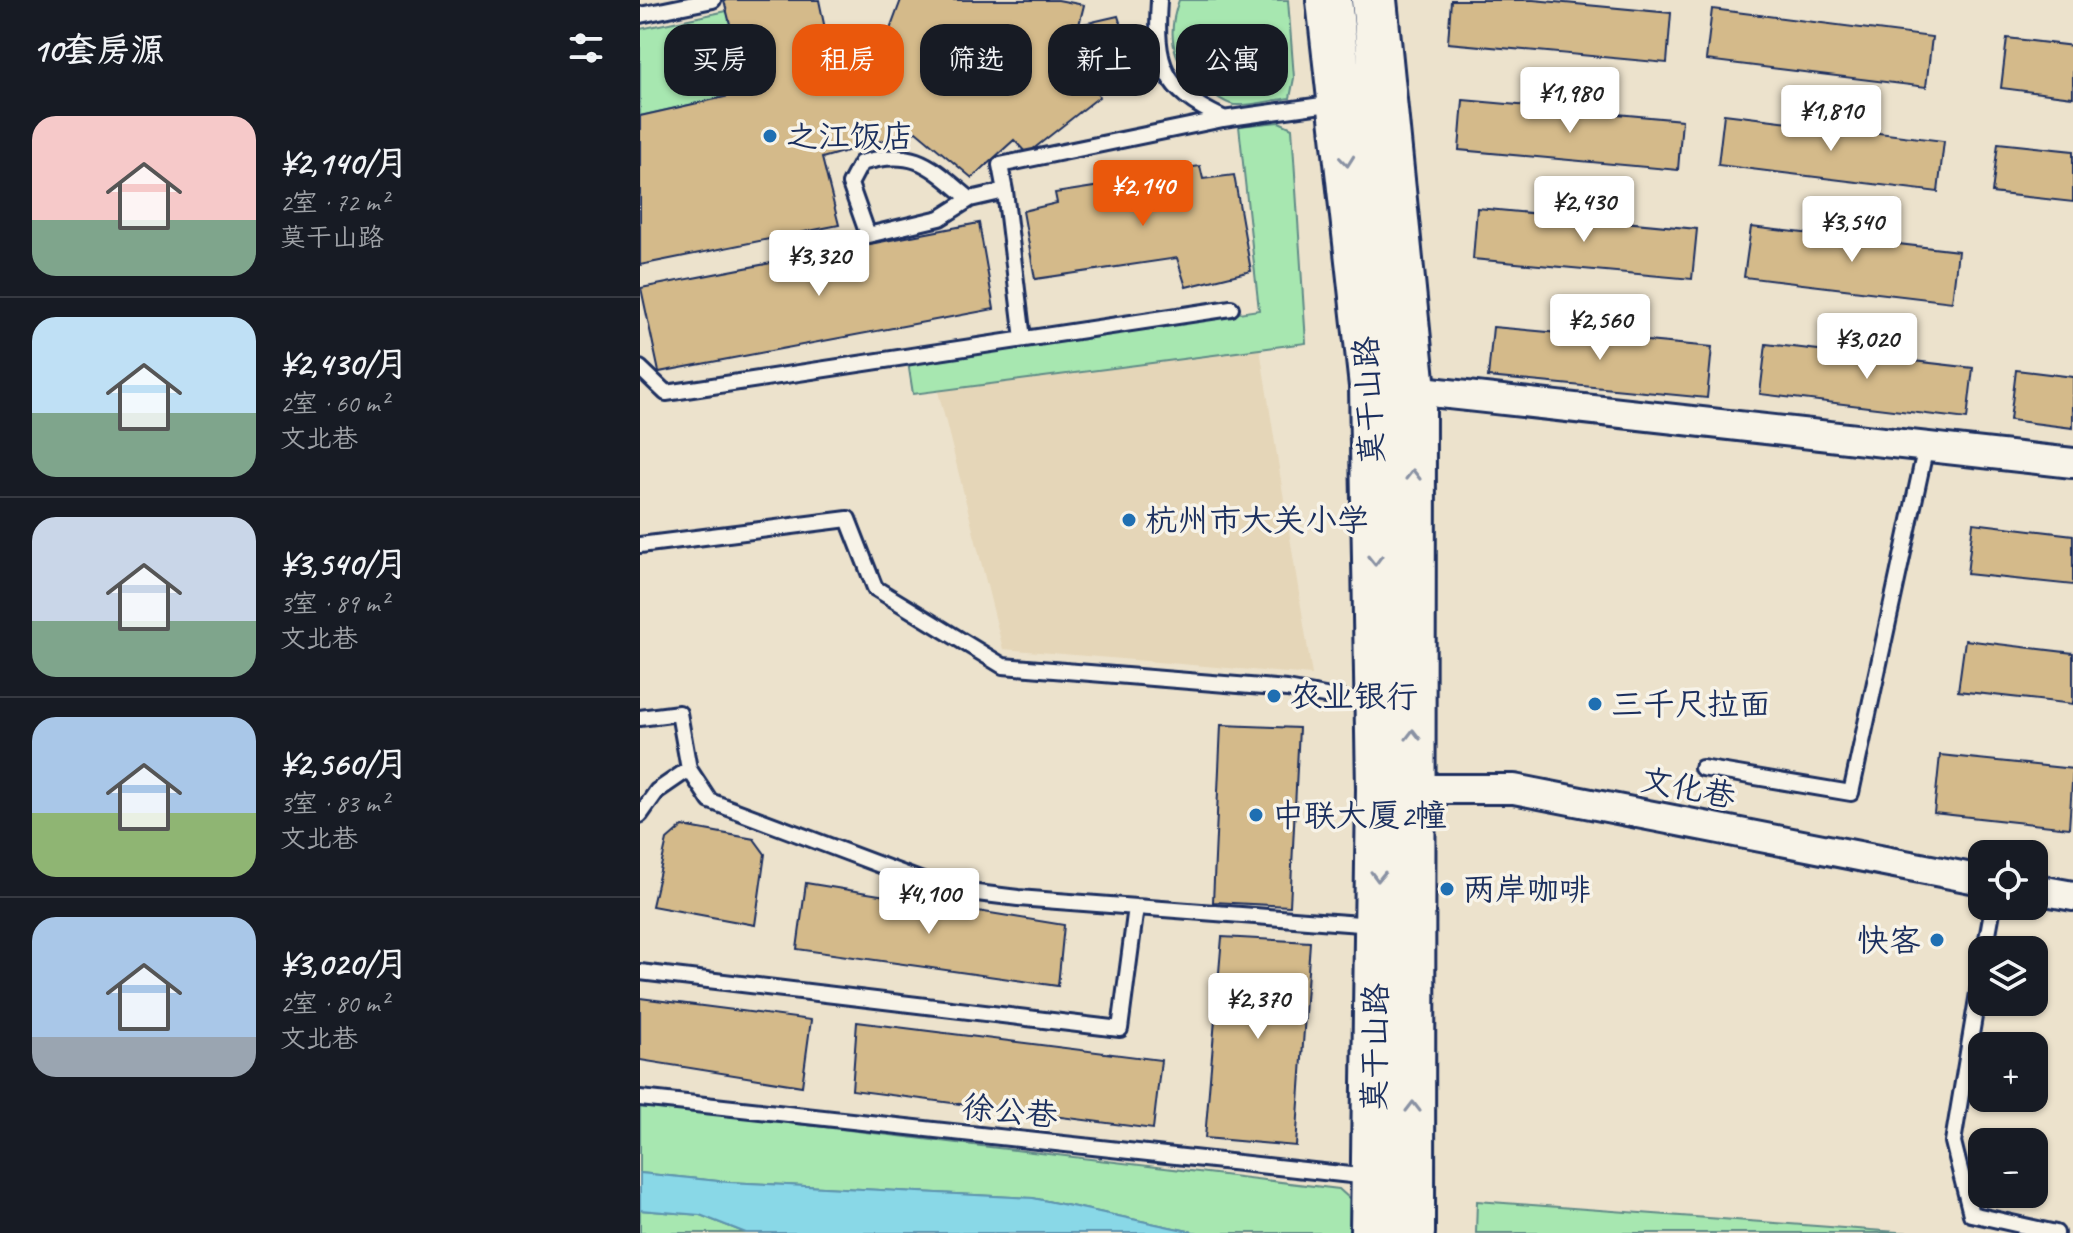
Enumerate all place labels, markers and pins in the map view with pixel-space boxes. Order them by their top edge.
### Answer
pin: ¥1,980 [1505,67,1635,135]
pin: ¥1,810 [1766,85,1896,153]
place label: 之江饭店 [786,116,914,157]
marker: 之江饭店 [761,127,779,145]
pin: ¥2,140 [1078,160,1208,228]
pin: ¥2,430 [1519,176,1649,244]
pin: ¥3,540 [1787,196,1917,264]
pin: ¥3,320 [754,230,884,298]
pin: ¥2,560 [1535,294,1665,362]
pin: ¥3,020 [1802,313,1932,381]
place label: 杭州市大关小学 [1145,500,1369,541]
marker: 杭州市大关小学 [1120,511,1138,529]
place label: 农业银行 [1290,676,1418,717]
place label: 三千尺拉面 [1611,684,1771,725]
marker: 农业银行 [1265,687,1283,705]
marker: 三千尺拉面 [1586,695,1604,713]
place label: 中联大厦2幢 [1272,795,1446,836]
marker: 中联大厦2幢 [1247,806,1265,824]
pin: ¥4,100 [864,868,994,936]
place label: 两岸咖啡 [1463,869,1591,910]
marker: 两岸咖啡 [1438,880,1456,898]
place label: 快客 [1857,920,1921,961]
marker: 快客 [1928,931,1946,949]
pin: ¥2,370 [1193,973,1323,1041]

